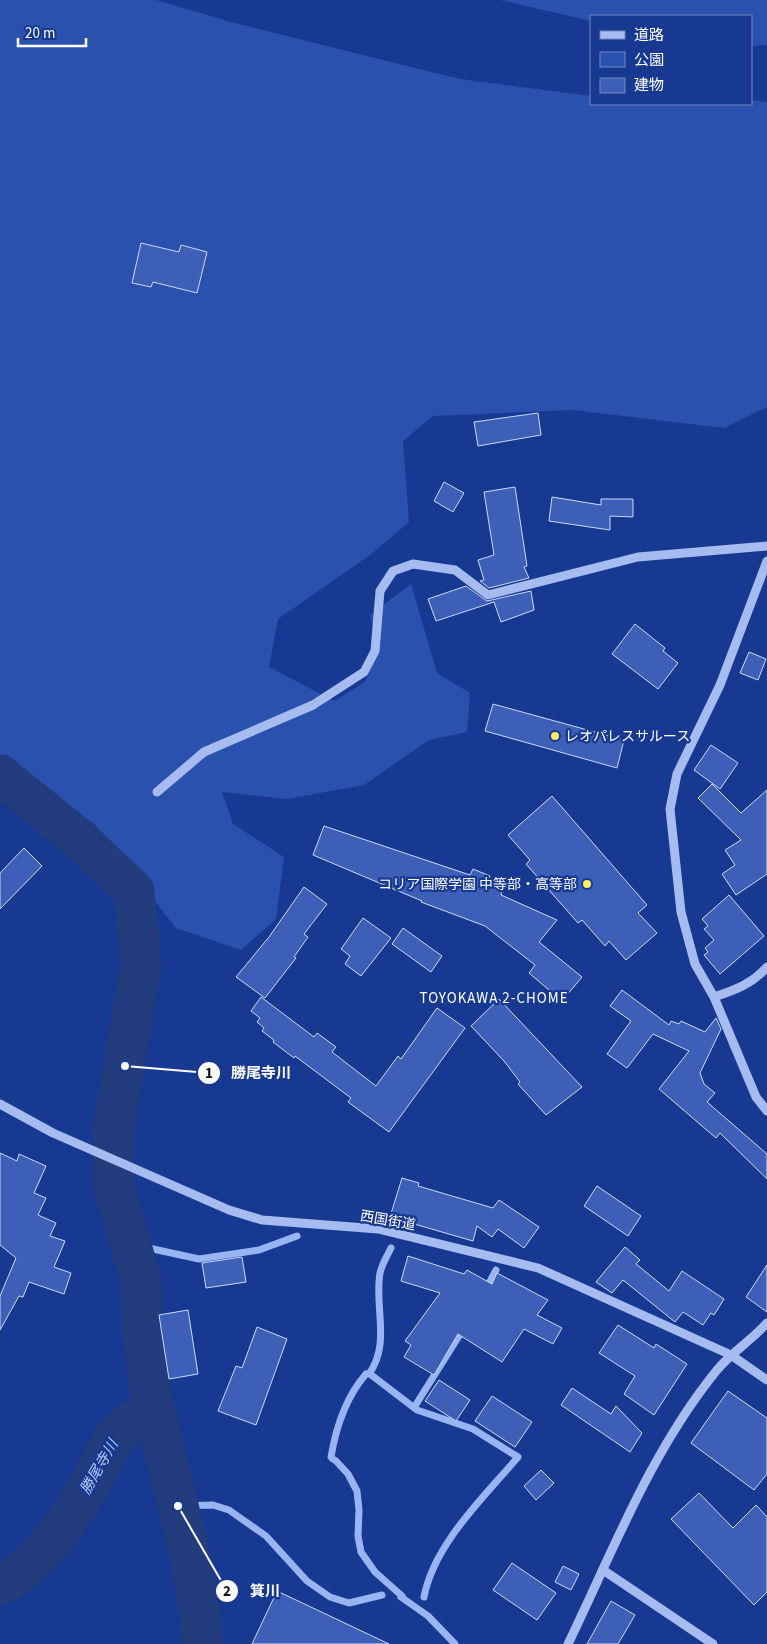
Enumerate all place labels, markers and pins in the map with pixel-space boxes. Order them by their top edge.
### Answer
place label: レオパレスサルース [565,727,690,747]
marker: レオパレスサルース [549,730,561,742]
place label: コリア国際学園 中等部・高等部 [378,875,577,895]
marker: コリア国際学園 中等部・高等部 [581,878,593,890]
callout: 勝尾寺川 [196,1058,301,1088]
callout: 箕川 [215,1576,290,1606]

